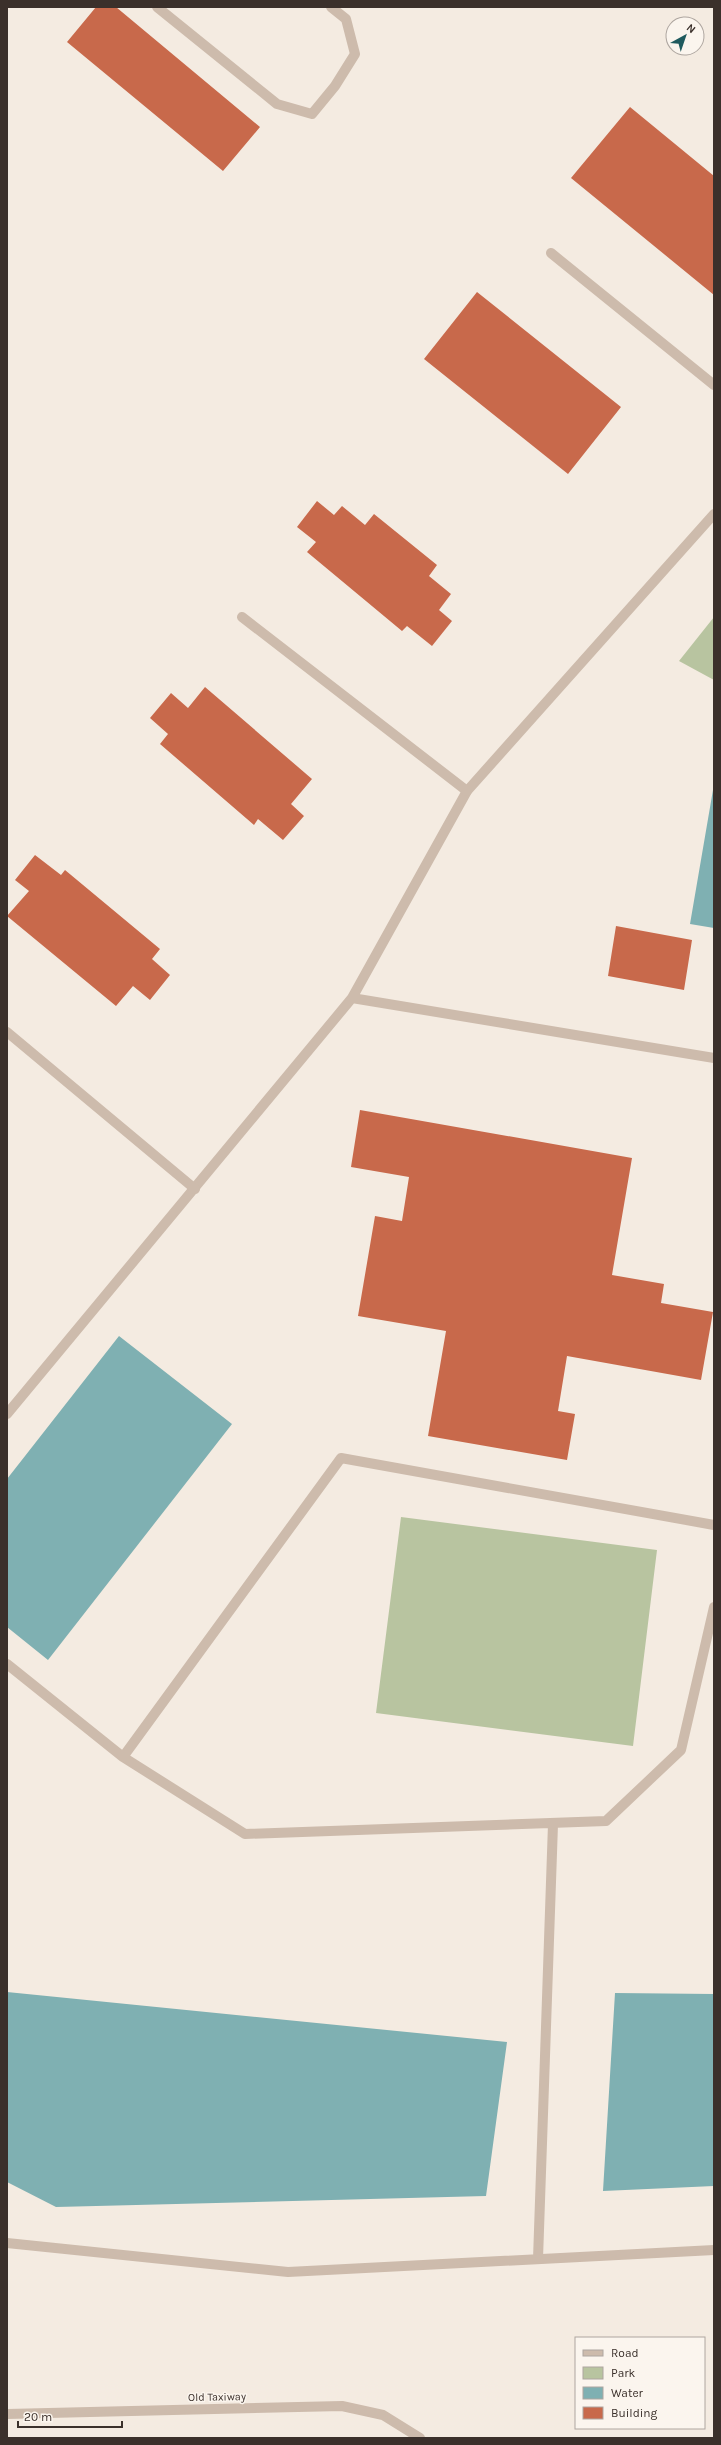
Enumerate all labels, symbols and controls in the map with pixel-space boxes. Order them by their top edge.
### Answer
north arrow [665,16,705,56]
text: N [684,21,698,36]
legend [575,2337,705,2429]
text: Road [611,2346,639,2360]
text: Park [611,2366,636,2380]
text: Water [611,2386,644,2400]
street label: Old Taxiway [188,2390,246,2404]
scale bar [18,2403,122,2429]
text: Building [611,2406,658,2420]
text: 20 m [24,2410,52,2424]

